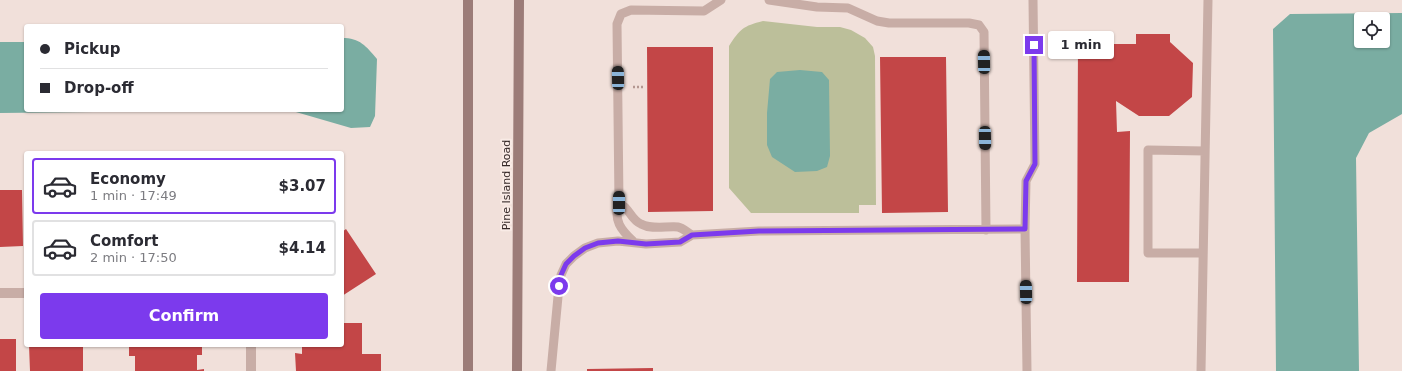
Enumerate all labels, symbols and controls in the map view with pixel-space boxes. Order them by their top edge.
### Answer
map controls [1354,12,1390,48]
button: locate [1354,12,1390,48]
callout: 1 min [1048,31,1114,59]
route end [1025,36,1043,54]
text: 1 min [1061,37,1101,52]
text: Pickup [64,40,120,58]
car [978,50,990,74]
car [612,66,624,90]
text: Drop-off [64,79,134,97]
car [979,126,991,150]
street label: Pine Island Road [500,140,513,230]
icon: car [42,168,78,204]
text: Economy [90,170,166,188]
text: $3.07 [279,177,326,195]
text: 1 min · 17:49 [90,188,177,203]
car [613,191,625,215]
icon: car [42,230,78,266]
text: Comfort [90,232,158,250]
text: $4.14 [279,239,326,257]
text: 2 min · 17:50 [90,250,177,265]
route start [550,277,568,295]
car [1020,280,1032,304]
button: Confirm [40,293,328,339]

